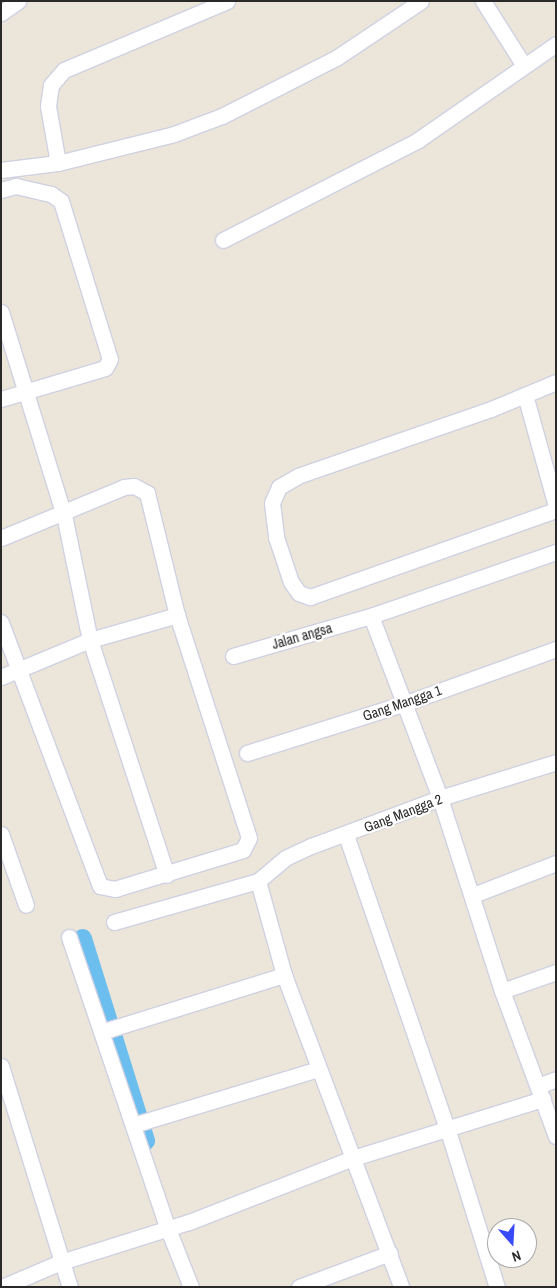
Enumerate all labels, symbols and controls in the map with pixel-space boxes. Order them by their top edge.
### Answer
street label: Jalan angsa [270,619,334,653]
street label: Gang Mangga 1 [360,682,444,724]
street label: Gang Mangga 2 [362,790,444,836]
north arrow [487,1218,537,1268]
text: N [510,1246,523,1266]

